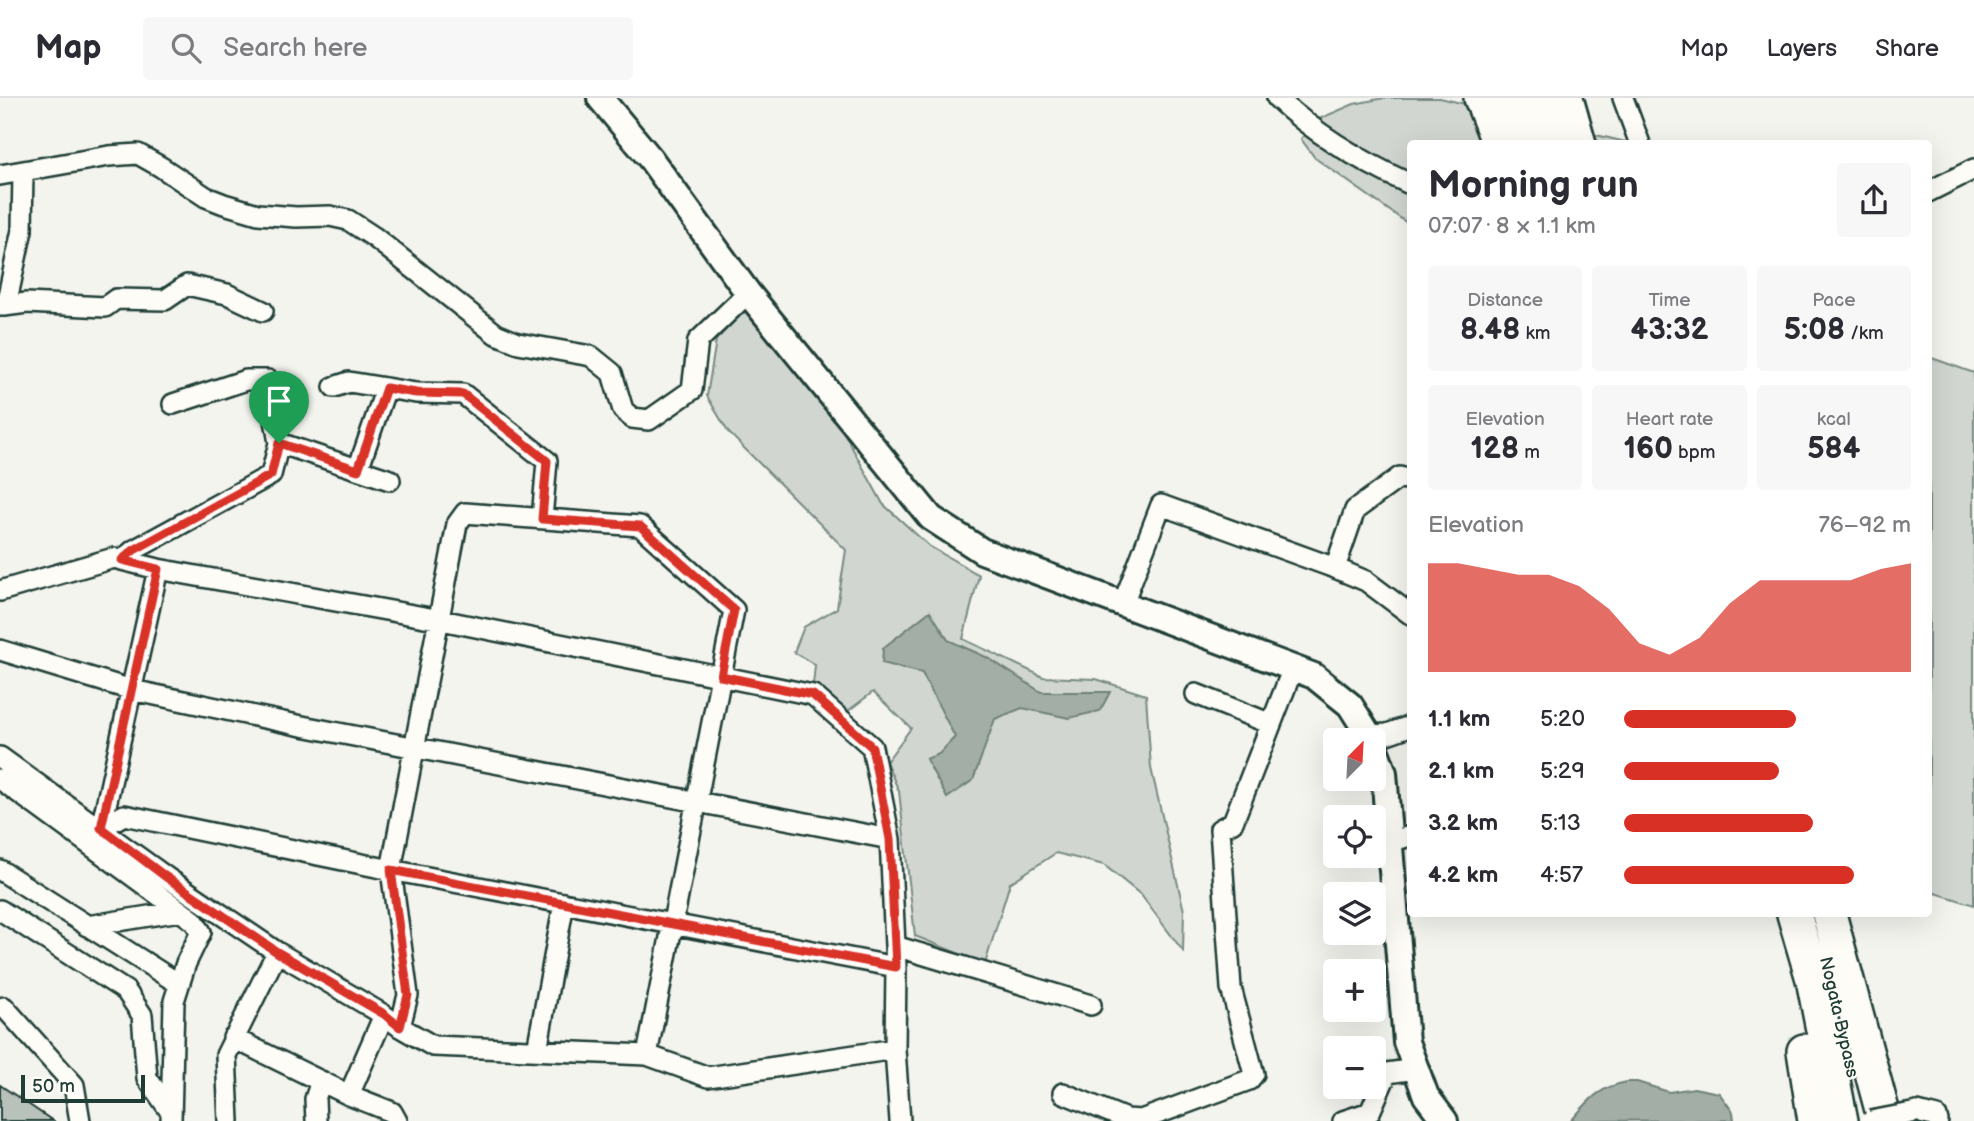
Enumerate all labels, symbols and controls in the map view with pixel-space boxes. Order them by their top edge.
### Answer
search box [143,17,633,80]
text: Map [35,28,101,68]
icon: search [167,29,205,67]
text: Search here [223,33,367,64]
text: Map [1680,34,1728,63]
text: Layers [1766,34,1837,63]
text: Share [1875,34,1939,63]
text: Morning run [1428,163,1639,208]
button: share [1837,163,1911,237]
text: 07:07 · 8 × 1.1 km [1428,212,1596,240]
text: Distance [1467,289,1543,312]
text: Time [1648,289,1691,312]
text: Pace [1812,289,1855,312]
text: 8.48 [1460,312,1520,348]
text: 43:32 [1631,312,1708,348]
text: 5:08 [1784,312,1845,348]
text: km [1520,322,1550,345]
text: /km [1845,322,1884,345]
pin [249,371,309,443]
icon: arrive [260,382,298,420]
text: Elevation [1466,408,1545,431]
text: Heart rate [1626,408,1713,431]
text: kcal [1817,408,1851,431]
text: 128 [1470,431,1519,467]
text: 160 [1623,431,1673,467]
text: 584 [1807,431,1860,467]
text: m [1519,441,1540,464]
text: bpm [1673,441,1716,464]
text: Elevation [1428,511,1524,539]
text: 76–92 m [1818,511,1911,539]
text: 1.1 km [1428,705,1490,733]
text: 5:20 [1540,705,1585,733]
north arrow [1323,728,1386,791]
map controls [1323,728,1386,1099]
text: 2.1 km [1428,757,1494,785]
text: 5:29 [1540,757,1585,785]
button: locate [1323,805,1386,868]
text: 3.2 km [1428,809,1498,837]
text: 5:13 [1540,809,1581,837]
text: 4.2 km [1428,861,1498,889]
text: 4:57 [1540,861,1583,889]
button: layers [1323,882,1386,945]
street label: Nogata Bypass [1815,955,1863,1080]
button: + [1323,959,1386,1022]
button: − [1323,1036,1386,1099]
scale bar [21,1072,145,1104]
text: 50 m [32,1075,75,1098]

